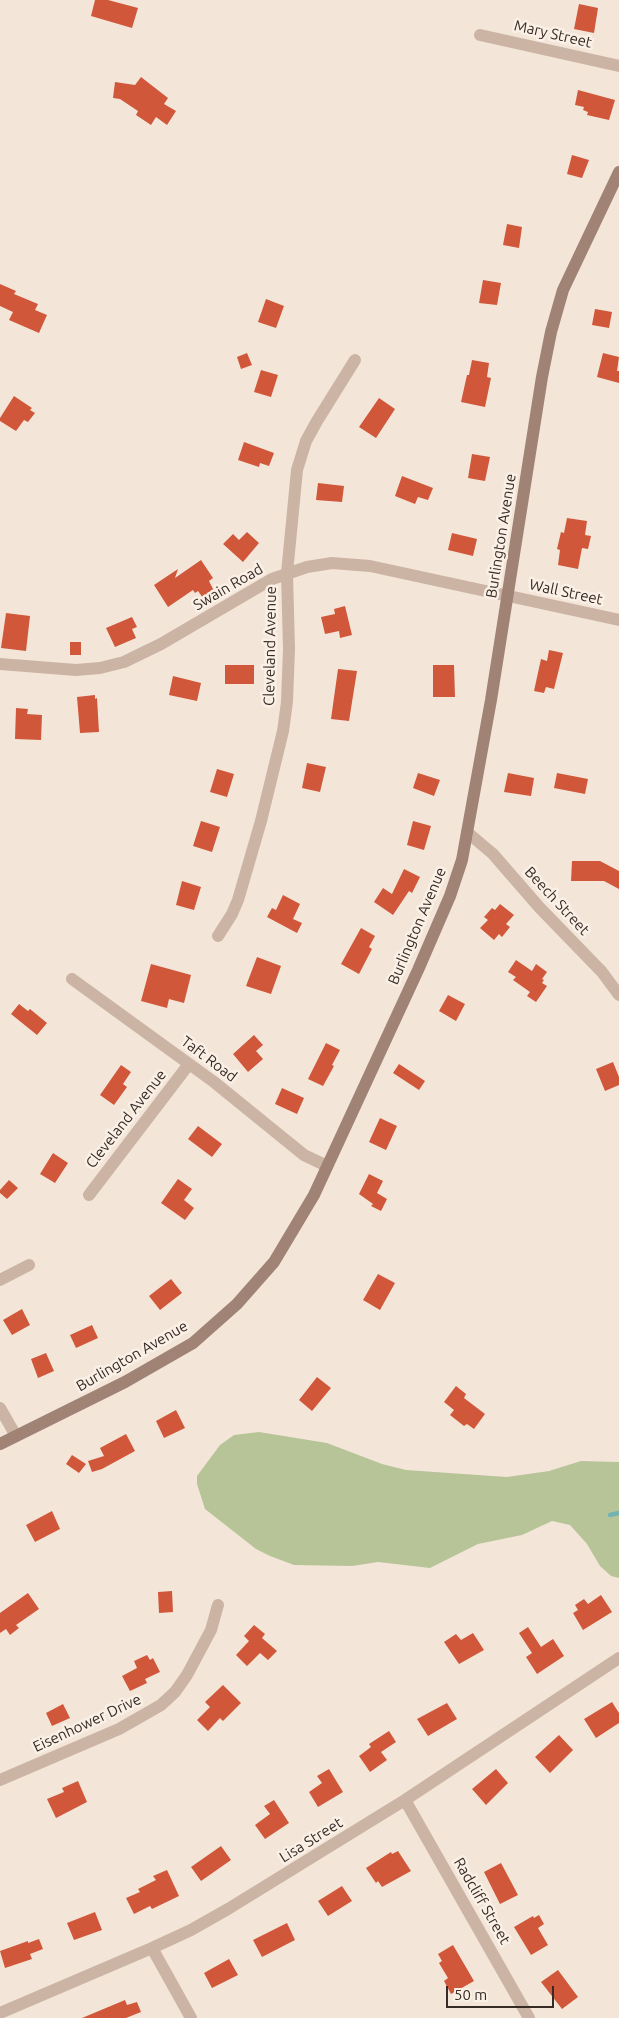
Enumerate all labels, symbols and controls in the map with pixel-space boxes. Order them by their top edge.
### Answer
street label: Mary Street [512,16,594,52]
street label: Burlington Avenue [482,473,520,599]
street label: Swain Road [190,560,266,614]
street label: Wall Street [528,575,604,609]
street label: Cleveland Avenue [260,586,280,706]
street label: Beech Street [521,863,593,939]
street label: Burlington Avenue [384,865,450,987]
street label: Taft Road [178,1032,240,1086]
street label: Cleveland Avenue [82,1066,170,1172]
street label: Burlington Avenue [73,1317,191,1395]
street label: Eisenhower Drive [30,1690,144,1756]
street label: Lisa Street [276,1814,346,1866]
street label: Radcliff Street [450,1854,514,1948]
scale bar [449,1976,556,2008]
text: 50 m [454,1986,487,2003]

